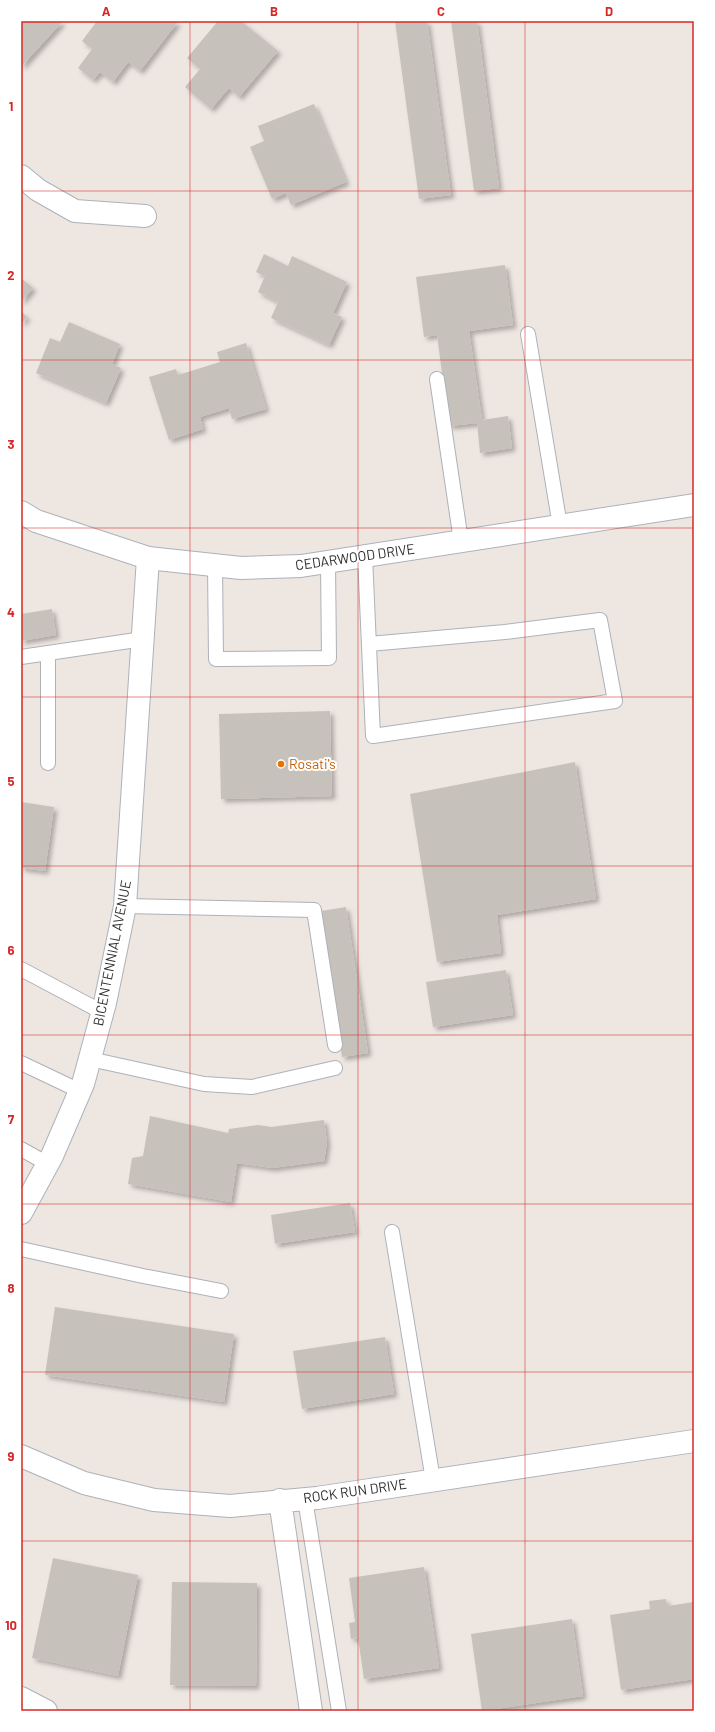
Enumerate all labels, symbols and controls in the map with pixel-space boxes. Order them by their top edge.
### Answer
text: A [102,3,111,19]
text: B [270,3,278,19]
text: C [437,3,445,19]
text: D [605,3,613,19]
text: 1 [9,98,13,114]
text: 2 [7,267,15,283]
text: 3 [7,436,15,452]
street label: CEDARWOOD DRIVE [294,540,416,573]
text: 4 [7,604,15,620]
place label: Rosati's [289,755,336,772]
marker: Rosati's [276,759,286,769]
text: 5 [7,773,15,789]
street label: BICENTENNIAL AVENUE [89,879,134,1027]
text: 6 [8,942,15,958]
text: 7 [8,1111,15,1127]
text: 8 [7,1280,15,1296]
text: 9 [8,1448,15,1464]
street label: ROCK RUN DRIVE [302,1475,408,1506]
text: 10 [5,1617,17,1633]

